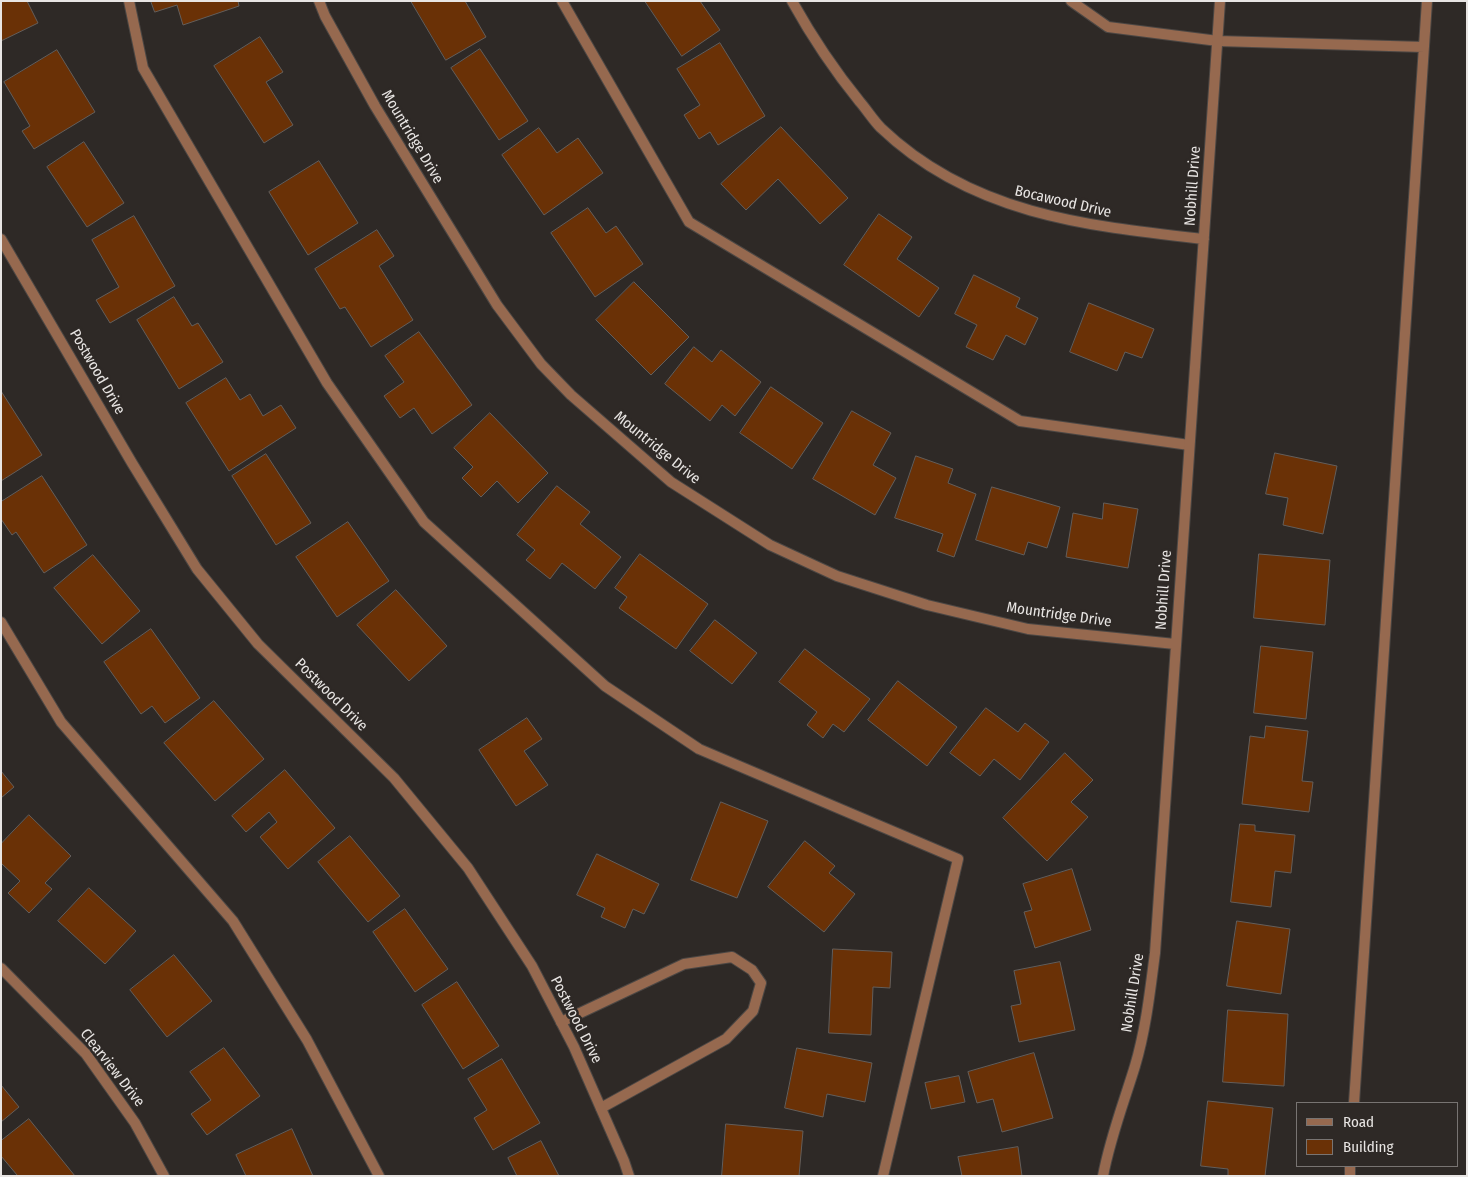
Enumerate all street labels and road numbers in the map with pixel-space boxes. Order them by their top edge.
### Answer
street label: Mountridge Drive [377,87,447,187]
street label: Nobhill Drive [1181,146,1205,226]
street label: Bocawood Drive [1013,182,1113,222]
street label: Postwood Drive [65,326,129,418]
street label: Mountridge Drive [610,408,704,488]
street label: Nobhill Drive [1152,550,1176,630]
street label: Mountridge Drive [1005,599,1113,631]
street label: Postwood Drive [291,655,371,735]
street label: Nobhill Drive [1118,952,1148,1034]
street label: Postwood Drive [546,973,606,1067]
street label: Clearview Drive [76,1025,148,1111]

